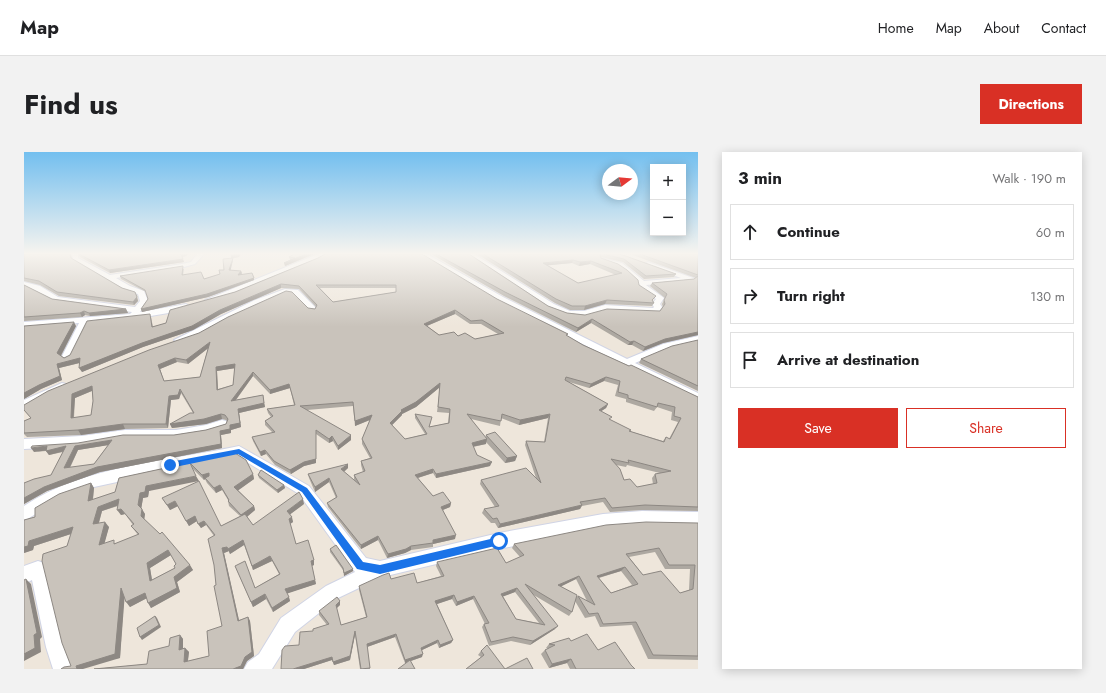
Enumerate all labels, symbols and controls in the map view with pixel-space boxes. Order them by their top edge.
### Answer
text: Map [20,14,59,41]
text: Home [878,18,914,38]
text: Map [936,18,962,38]
text: About [984,18,1019,38]
text: Contact [1041,18,1086,38]
text: Find us [24,84,118,125]
button: Directions [980,84,1082,124]
north arrow [602,164,638,200]
map controls [650,164,686,236]
button: + [650,164,686,200]
text: 3 min [738,166,782,190]
text: Walk · 190 m [993,169,1066,188]
button: − [650,200,686,236]
icon: ahead [739,221,761,243]
text: Continue [777,221,840,243]
text: 60 m [1036,223,1065,242]
icon: right [739,285,761,307]
text: Turn right [777,285,845,307]
text: 130 m [1030,287,1065,306]
icon: arrive [739,349,761,371]
text: Arrive at destination [777,349,919,371]
button: Save [738,408,898,448]
button: Share [906,408,1066,448]
route end [161,456,179,474]
route start [490,532,508,550]

